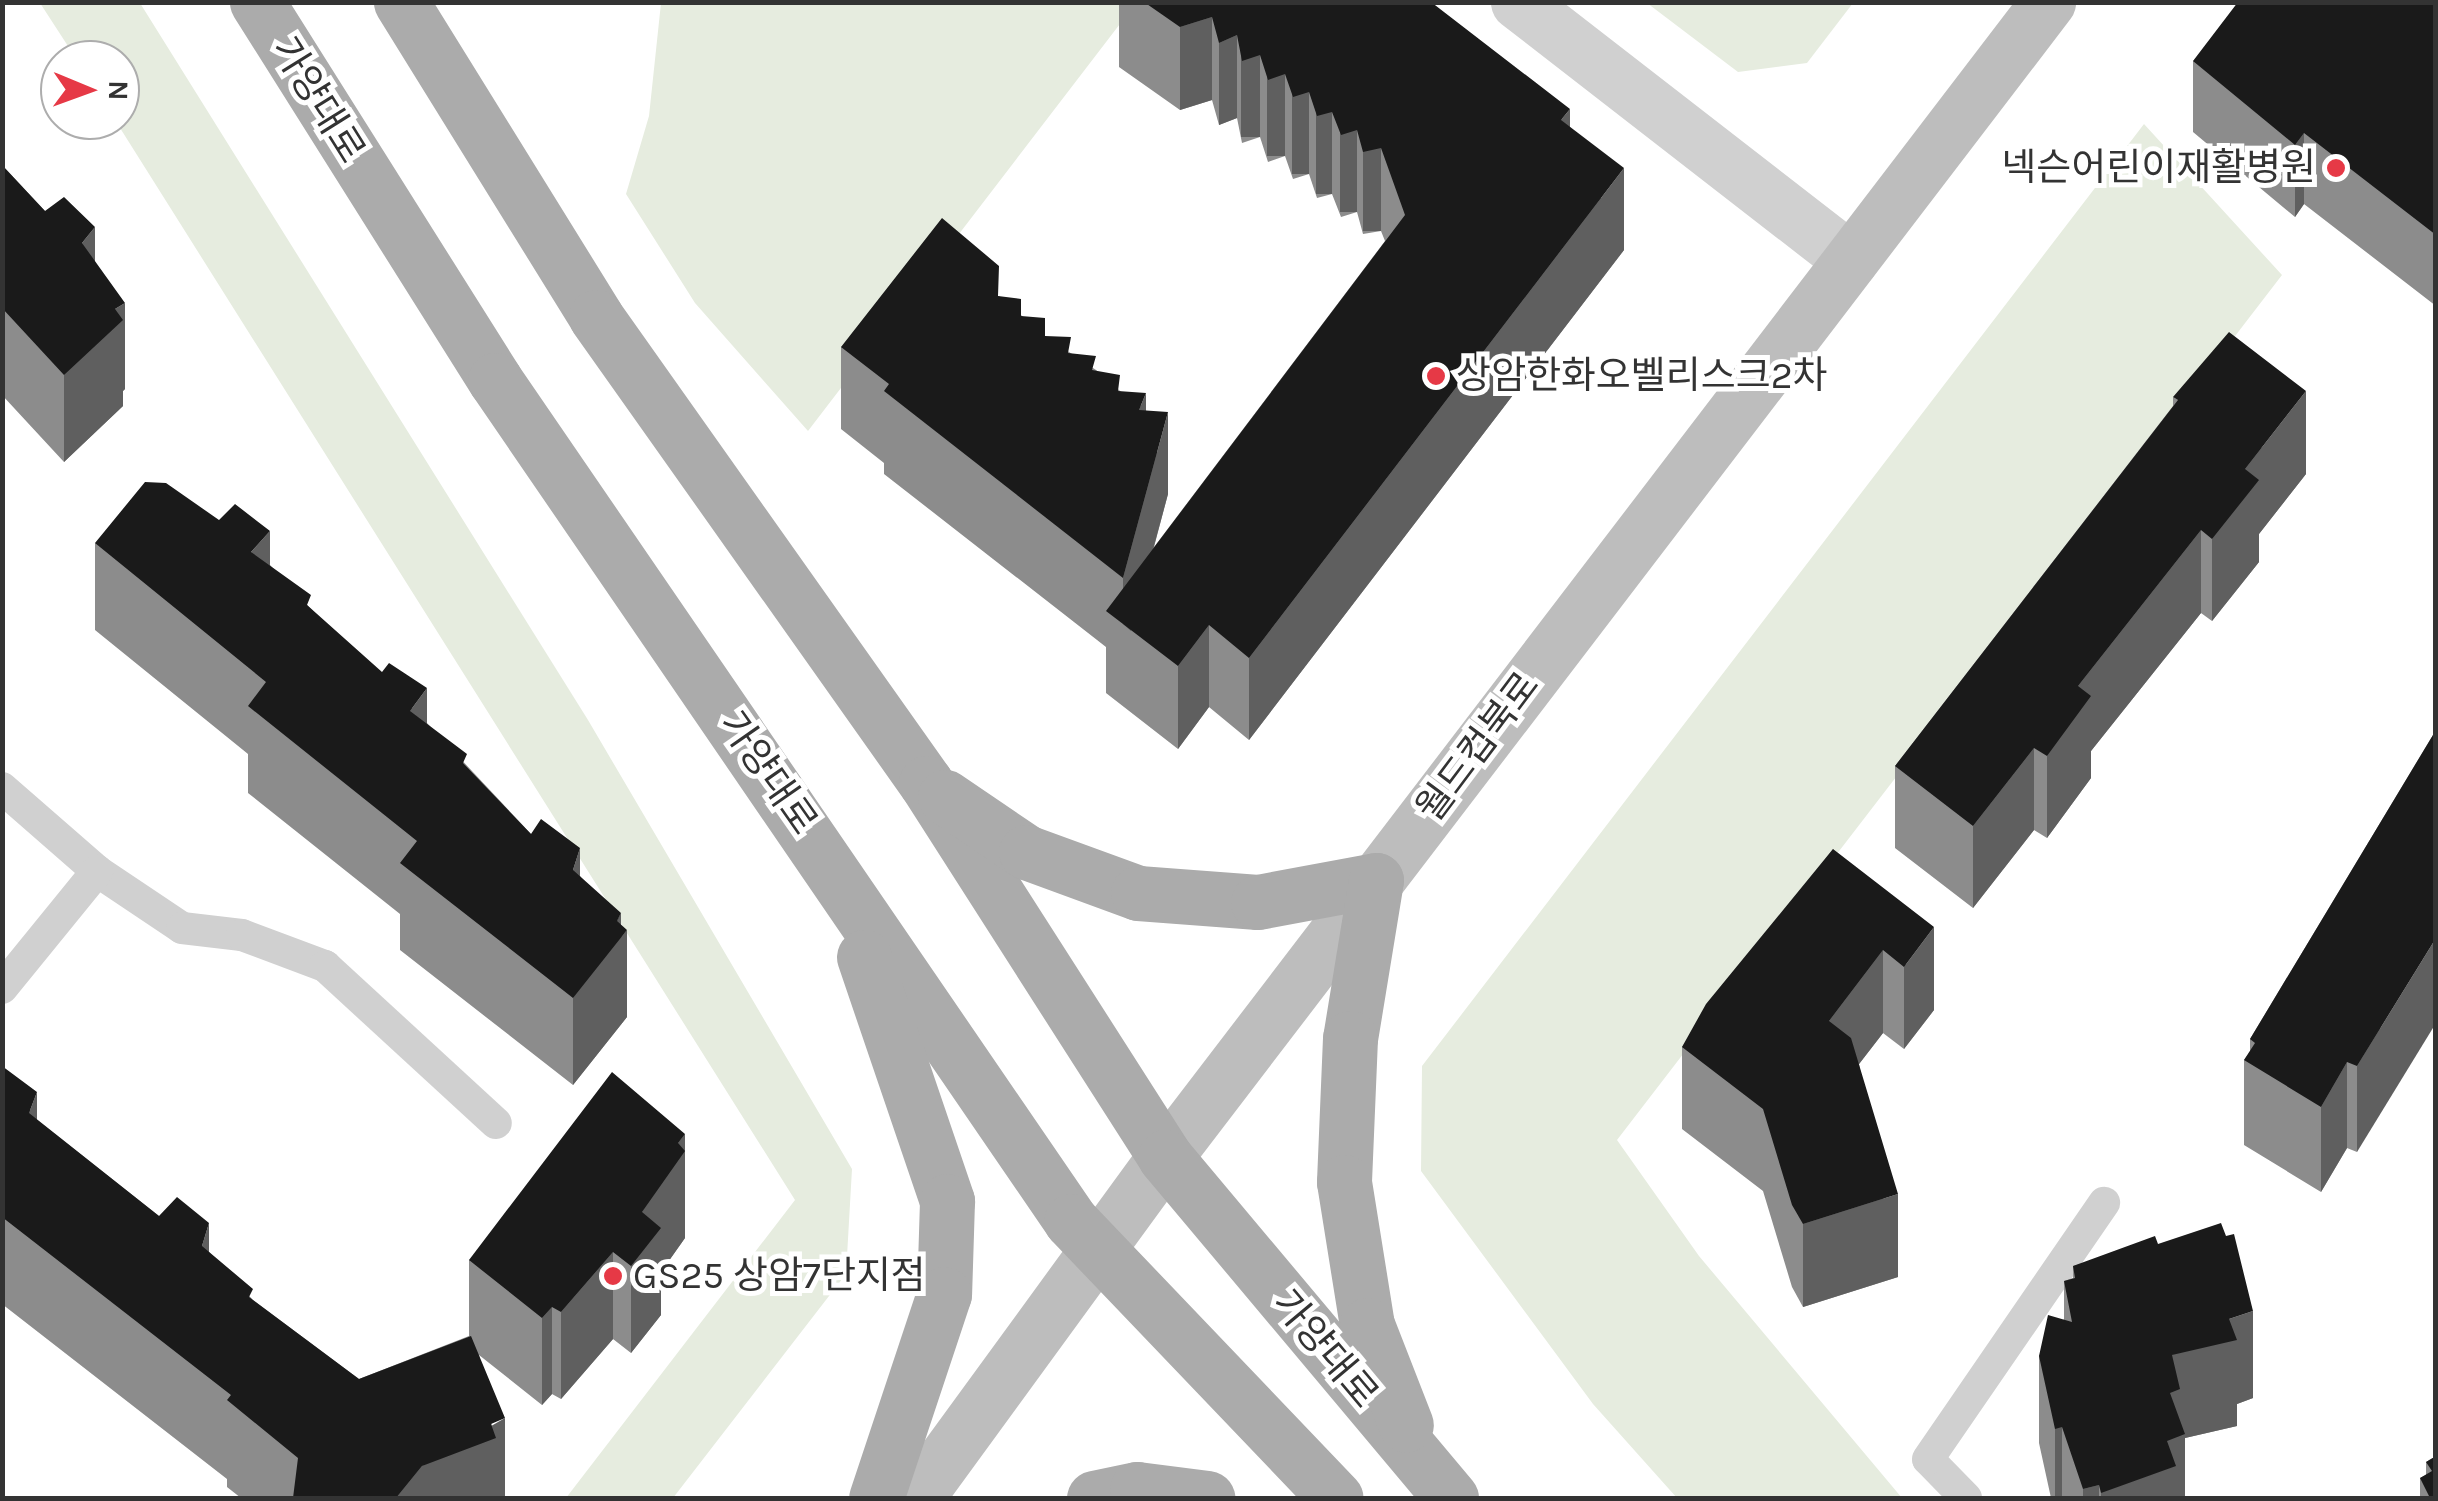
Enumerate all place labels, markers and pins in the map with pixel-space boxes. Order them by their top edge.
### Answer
place label: 넥슨어린이재활병원 [2001,145,2316,191]
marker: 넥슨어린이재활병원 [2325,157,2347,179]
place label: 상암한화오벨리스크2차 [1456,353,1828,399]
marker: 상암한화오벨리스크2차 [1425,365,1447,387]
place label: GS25 상암7단지점 [633,1253,926,1299]
marker: GS25 상암7단지점 [602,1265,624,1287]

